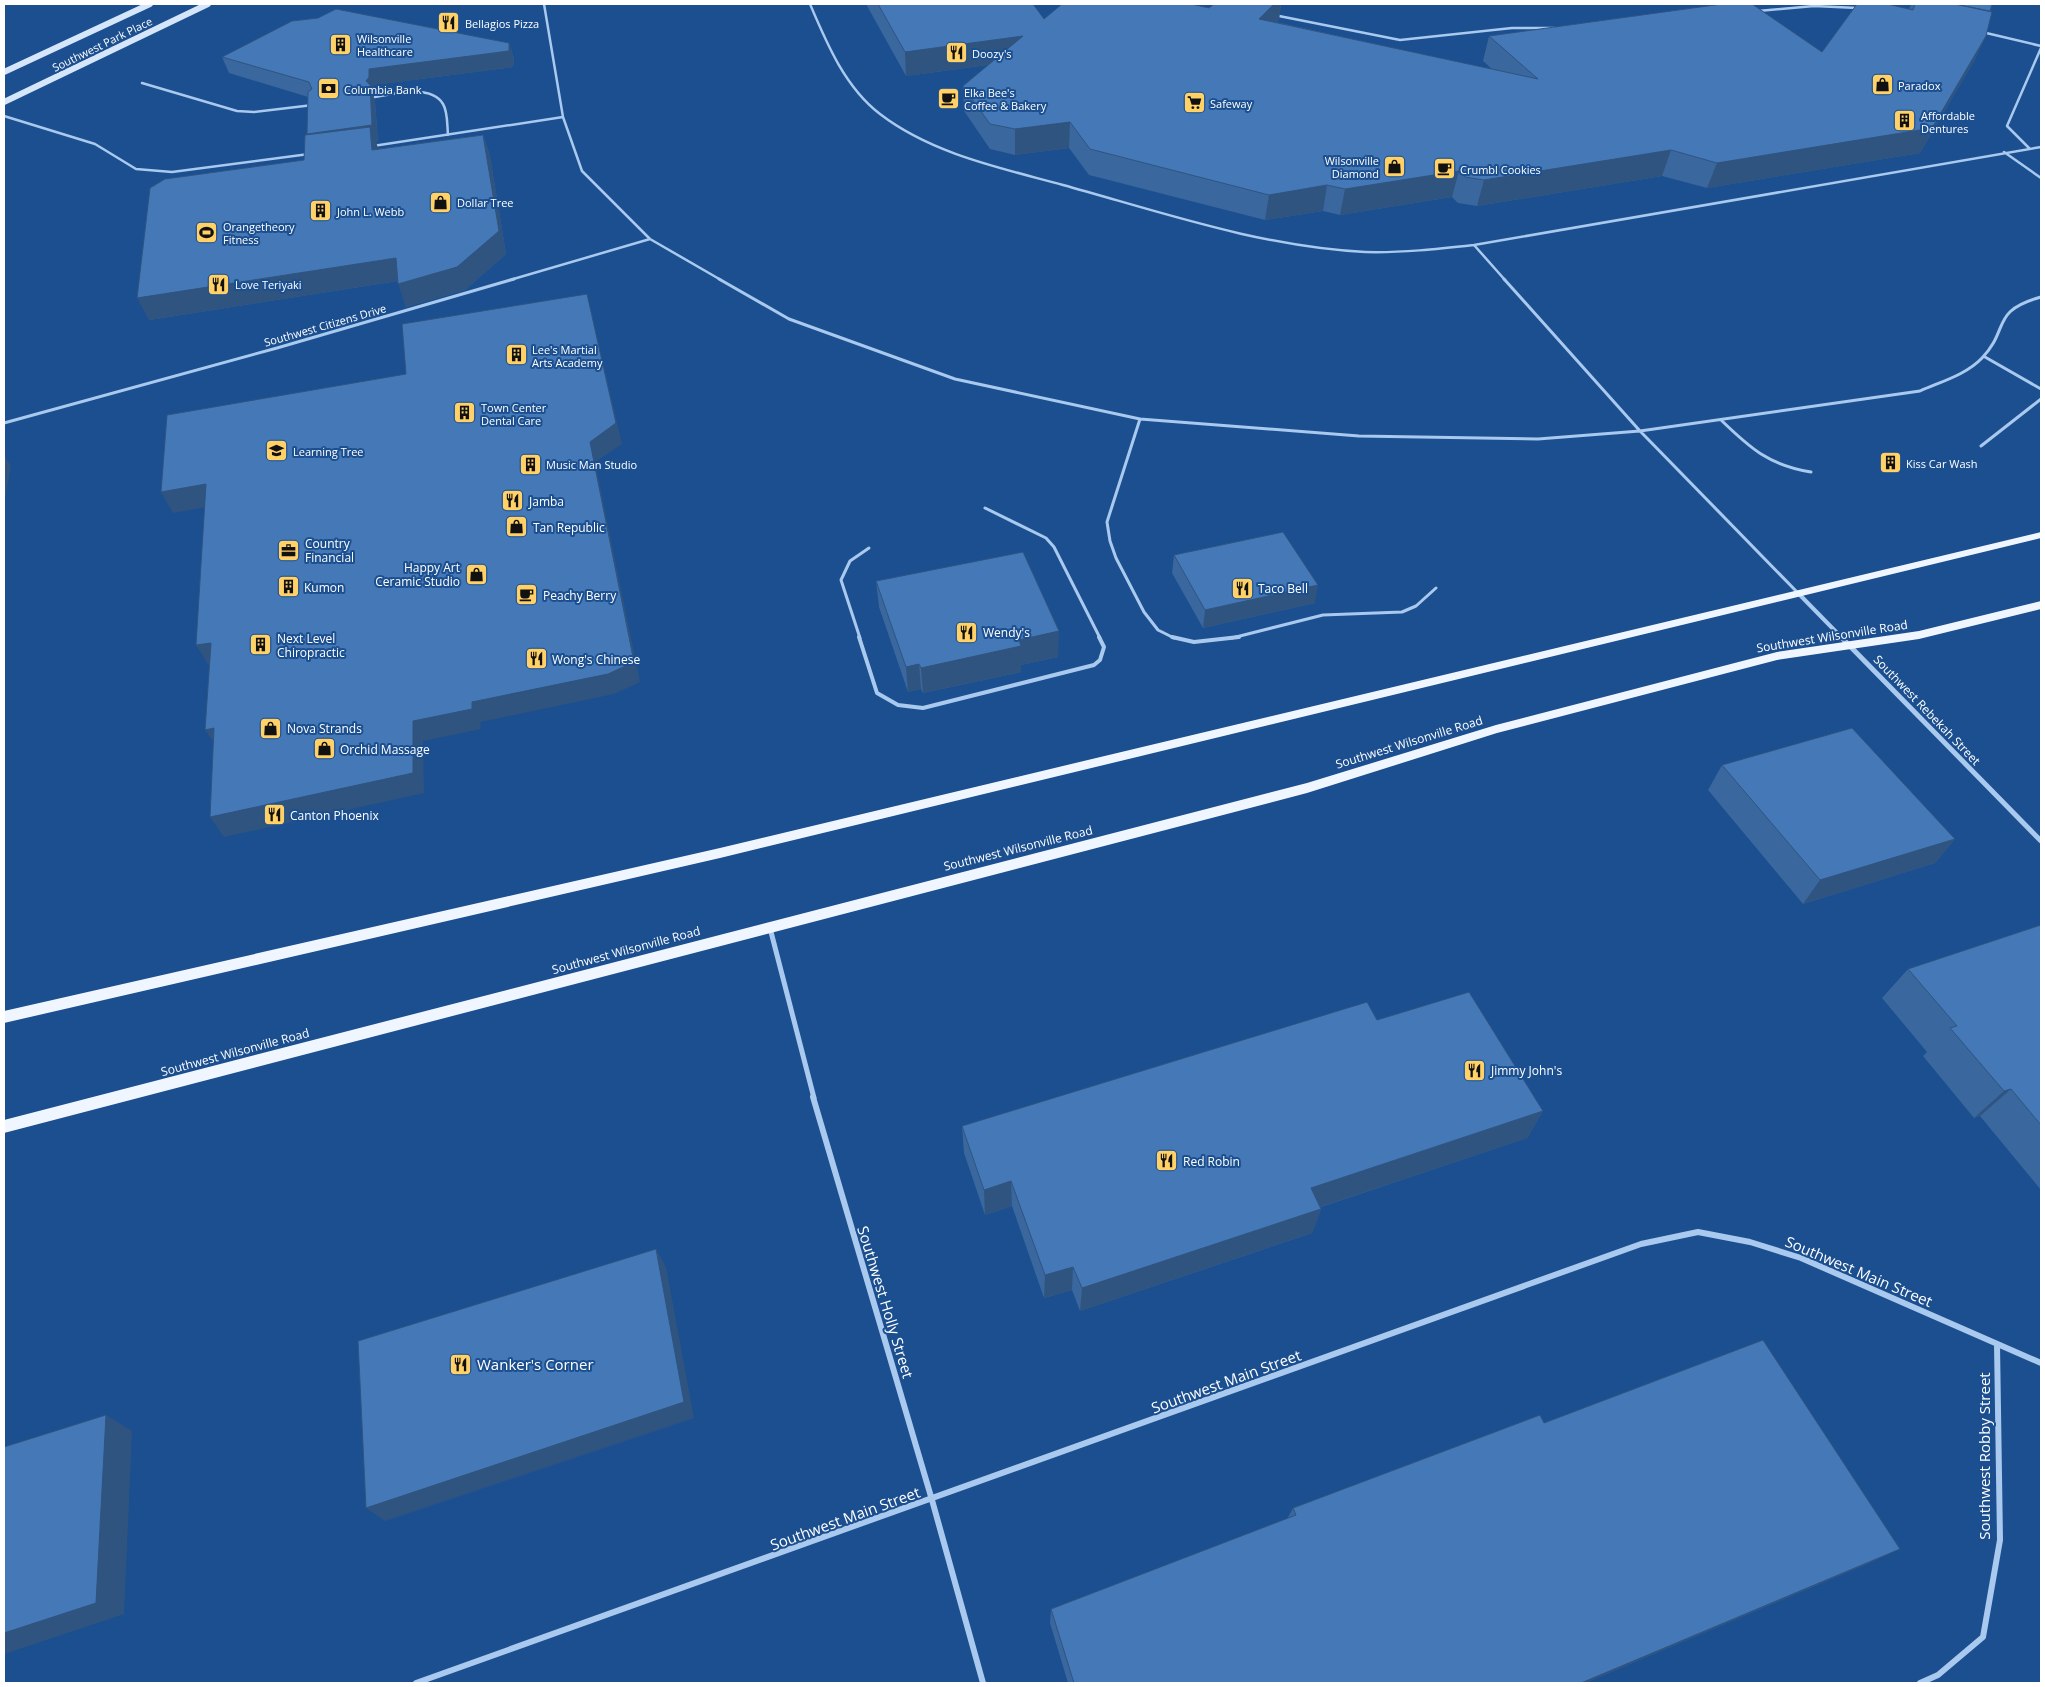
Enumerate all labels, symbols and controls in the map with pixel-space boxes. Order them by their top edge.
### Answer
restaurant icon: Bellagios Pizza [437,11,461,35]
street label: Southwest Park Place [49,13,155,75]
place label: Bellagios Pizza [465,16,539,31]
place label: Wilsonville Healthcare [357,31,413,59]
building icon: Wilsonville Healthcare [329,32,353,56]
restaurant icon: Doozy's [944,41,968,65]
place label: Doozy's [972,46,1012,61]
shop icon: Paradox [1870,73,1894,97]
bank icon: Columbia Bank [316,77,340,101]
place label: Paradox [1898,78,1941,93]
place label: Columbia Bank [344,82,422,97]
place label: Elka Bee's Coffee & Bakery [964,85,1047,113]
cafe icon: Elka Bee's Coffee & Bakery [936,86,960,110]
supermarket icon: Safeway [1182,91,1206,115]
place label: Safeway [1210,96,1253,111]
place label: Affordable Dentures [1921,108,1975,136]
building icon: Affordable Dentures [1893,109,1917,133]
place label: Wilsonville Diamond [1325,153,1379,181]
shop icon: Wilsonville Diamond [1383,154,1407,178]
cafe icon: Crumbl Cookies [1432,157,1456,181]
place label: Crumbl Cookies [1460,162,1541,177]
shop icon: Dollar Tree [429,190,453,214]
place label: Dollar Tree [457,195,514,210]
building icon: John L. Webb [309,199,333,223]
place label: John L. Webb [336,204,404,219]
place label: Orangetheory Fitness [223,219,295,247]
sports icon: Orangetheory Fitness [195,220,219,244]
restaurant icon: Love Teriyaki [207,272,231,296]
place label: Love Teriyaki [235,277,302,292]
street label: Southwest Citizens Drive [262,300,388,350]
place label: Lee's Martial Arts Academy [532,342,603,370]
building icon: Lee's Martial Arts Academy [504,343,528,367]
place label: Town Center Dental Care [481,400,547,428]
building icon: Town Center Dental Care [453,401,477,425]
school or university icon: Learning Tree [265,439,289,463]
place label: Learning Tree [293,444,364,459]
building icon: Kiss Car Wash [1878,451,1902,475]
building icon: Music Man Studio [518,452,542,476]
place label: Kiss Car Wash [1906,456,1978,471]
place label: Music Man Studio [546,457,638,472]
restaurant icon: Jamba [501,489,525,513]
place label: Jamba [528,493,564,510]
shop icon: Tan Republic [505,515,529,539]
place label: Tan Republic [533,519,605,536]
place label: Country Financial [305,535,354,566]
office icon: Country Financial [277,538,301,562]
place label: Happy Art Ceramic Studio [375,559,460,590]
shop icon: Happy Art Ceramic Studio [464,562,488,586]
building icon: Kumon [276,575,300,599]
restaurant icon: Taco Bell [1230,576,1254,600]
place label: Kumon [304,579,344,596]
place label: Taco Bell [1258,580,1308,597]
cafe icon: Peachy Berry [515,583,539,607]
place label: Peachy Berry [543,587,617,604]
street label: Southwest Wilsonville Road [1755,616,1909,656]
restaurant icon: Wendy's [955,620,979,644]
place label: Wendy's [983,624,1030,641]
place label: Next Level Chiropractic [277,630,345,661]
building icon: Next Level Chiropractic [249,633,273,657]
restaurant icon: Wong's Chinese [524,647,548,671]
place label: Wong's Chinese [552,651,640,668]
street label: Southwest Rebekah Street [1870,651,1984,769]
street label: Southwest Wilsonville Road [1333,712,1485,772]
shop icon: Nova Strands [259,716,283,740]
place label: Nova Strands [287,720,362,737]
shop icon: Orchid Massage [312,737,336,761]
place label: Orchid Massage [340,741,430,758]
restaurant icon: Canton Phoenix [262,803,286,827]
place label: Canton Phoenix [290,807,379,824]
street label: Southwest Wilsonville Road [942,821,1094,875]
street label: Southwest Wilsonville Road [550,922,702,978]
street label: Southwest Wilsonville Road [159,1024,311,1080]
restaurant icon: Jimmy John's [1463,1058,1487,1082]
place label: Jimmy John's [1490,1062,1562,1079]
restaurant icon: Red Robin [1155,1149,1179,1173]
place label: Red Robin [1183,1153,1240,1170]
street label: Southwest Holly Street [853,1223,919,1381]
street label: Southwest Main Street [1782,1231,1936,1311]
street label: Southwest Main Street [1148,1345,1304,1417]
restaurant icon: Wanker's Corner [449,1352,473,1376]
place label: Wanker's Corner [477,1354,594,1374]
street label: Southwest Robby Street [1974,1372,1994,1540]
street label: Southwest Main Street [767,1482,923,1554]

